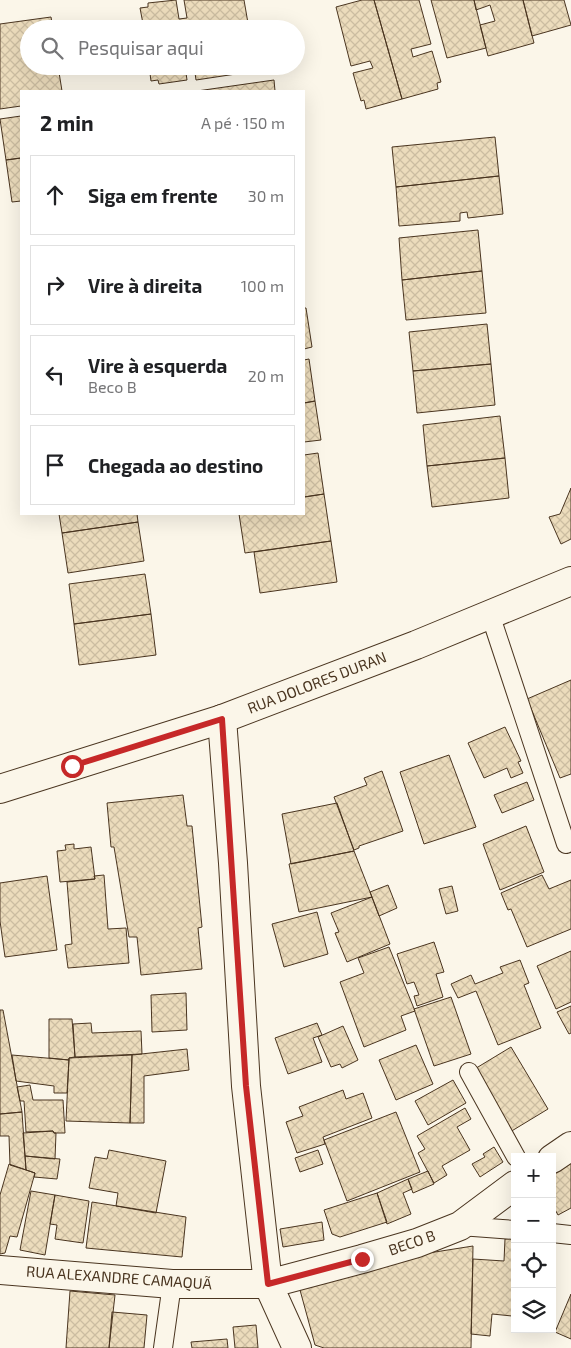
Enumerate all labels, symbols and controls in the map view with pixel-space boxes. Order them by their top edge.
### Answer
search box [20,20,305,75]
icon: search [38,34,66,62]
text: Pesquisar aqui [78,36,204,59]
text: 2 min [40,110,94,135]
text: A pé · 150 m [201,113,285,132]
icon: ahead [41,181,69,209]
text: Siga em frente [88,184,218,207]
text: 30 m [248,186,284,205]
icon: right [41,271,69,299]
text: Vire à direita [88,274,202,297]
text: 100 m [241,276,284,295]
text: Vire à esquerda [88,354,227,377]
icon: left [41,361,69,389]
text: 20 m [248,366,284,385]
text: Beco B [88,377,137,396]
icon: arrive [41,451,69,479]
text: Chegada ao destino [88,454,263,477]
street label: RUA DOLORES DURAN [245,647,389,717]
route start [61,755,84,778]
map controls [511,1153,556,1333]
button: + [511,1153,556,1198]
button: − [511,1198,556,1243]
street label: BECO B [386,1226,438,1258]
button: locate [511,1243,556,1288]
route end [351,1248,374,1271]
street label: RUA ALEXANDRE CAMAQUÃ [25,1262,213,1294]
button: layers [511,1288,556,1333]

